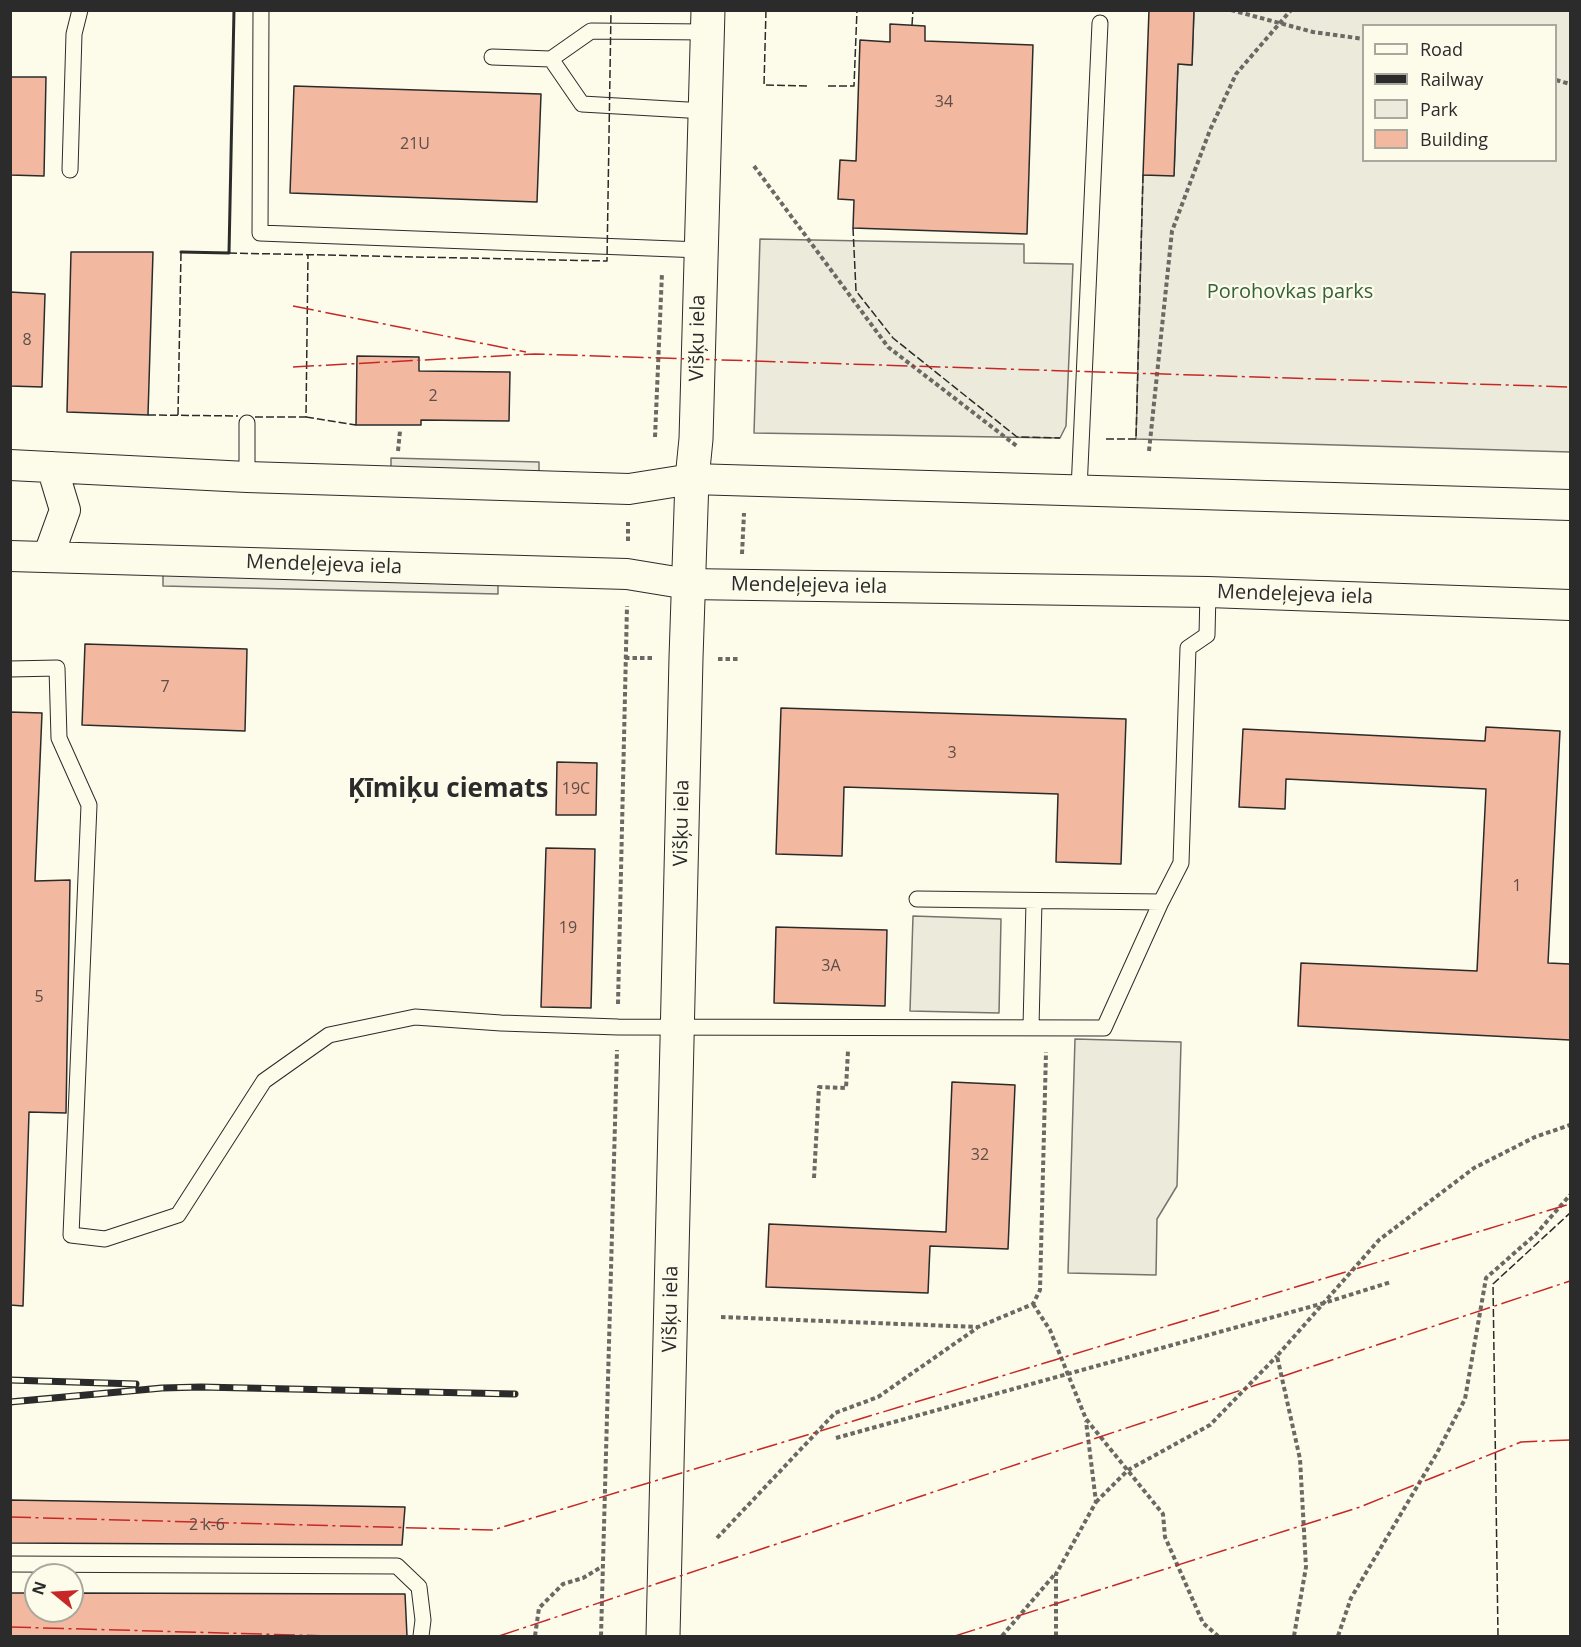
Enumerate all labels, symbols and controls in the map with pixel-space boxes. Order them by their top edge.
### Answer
legend [1362,24,1557,162]
text: Road [1420,37,1463,61]
text: Railway [1420,67,1483,91]
house number: 34 [935,92,953,112]
text: Park [1420,97,1458,121]
text: Building [1420,127,1488,151]
house number: 21U [400,134,430,154]
park label: Porohovkas parks [1207,280,1373,304]
street label: Višķu iela [685,294,711,382]
house number: 8 [22,330,32,350]
house number: 2 [428,386,438,406]
street label: Mendeļejeva iela [246,550,402,580]
street label: Mendeļejeva iela [731,573,887,599]
street label: Mendeļejeva iela [1217,580,1373,610]
house number: 7 [160,677,170,697]
house number: 3 [947,743,957,763]
district label: Ķīmiķu ciemats [348,774,548,806]
house number: 19C [562,779,590,799]
street label: Višķu iela [669,779,695,867]
house number: 1 [1512,876,1522,896]
house number: 19 [559,918,577,938]
house number: 3A [821,956,841,976]
house number: 5 [34,987,44,1007]
house number: 32 [971,1145,989,1165]
street label: Višķu iela [658,1265,684,1353]
house number: 2 k-6 [189,1515,225,1535]
north arrow [24,1563,84,1623]
text: N [26,1578,51,1598]

